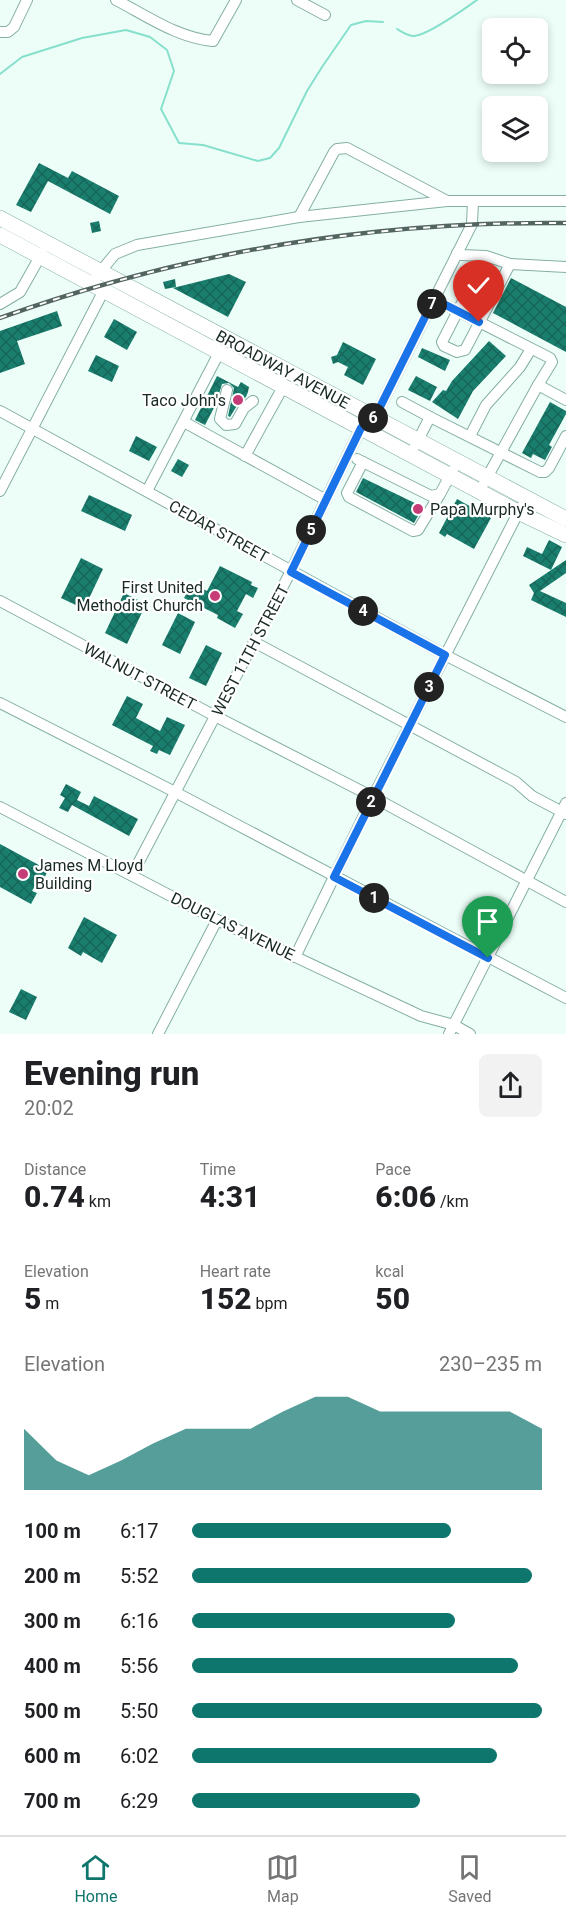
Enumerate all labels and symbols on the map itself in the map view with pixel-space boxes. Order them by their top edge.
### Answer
pin [453,260,504,322]
pin: 7 [417,289,447,319]
street label: BROADWAY AVENUE [213,326,353,413]
place label: Taco John's [142,391,226,410]
marker: Taco John's [231,393,245,407]
pin: 6 [358,403,388,433]
street label: CEDAR STREET [166,496,272,567]
place label: Papa Murphy's [430,500,535,519]
marker: Papa Murphy's [411,502,425,516]
pin: 5 [296,515,326,545]
place label: First United Methodist Church [76,578,203,615]
street label: WEST 11TH STREET [208,581,293,719]
marker: First United Methodist Church [208,589,222,603]
pin: 4 [348,596,378,626]
street label: WALNUT STREET [80,639,200,714]
pin: 3 [414,672,444,702]
pin: 2 [356,787,386,817]
place label: James M Lloyd Building [35,856,143,893]
marker: James M Lloyd Building [16,867,30,881]
pin: 1 [359,883,389,913]
street label: DOUGLAS AVENUE [168,888,298,965]
pin [462,896,513,958]

